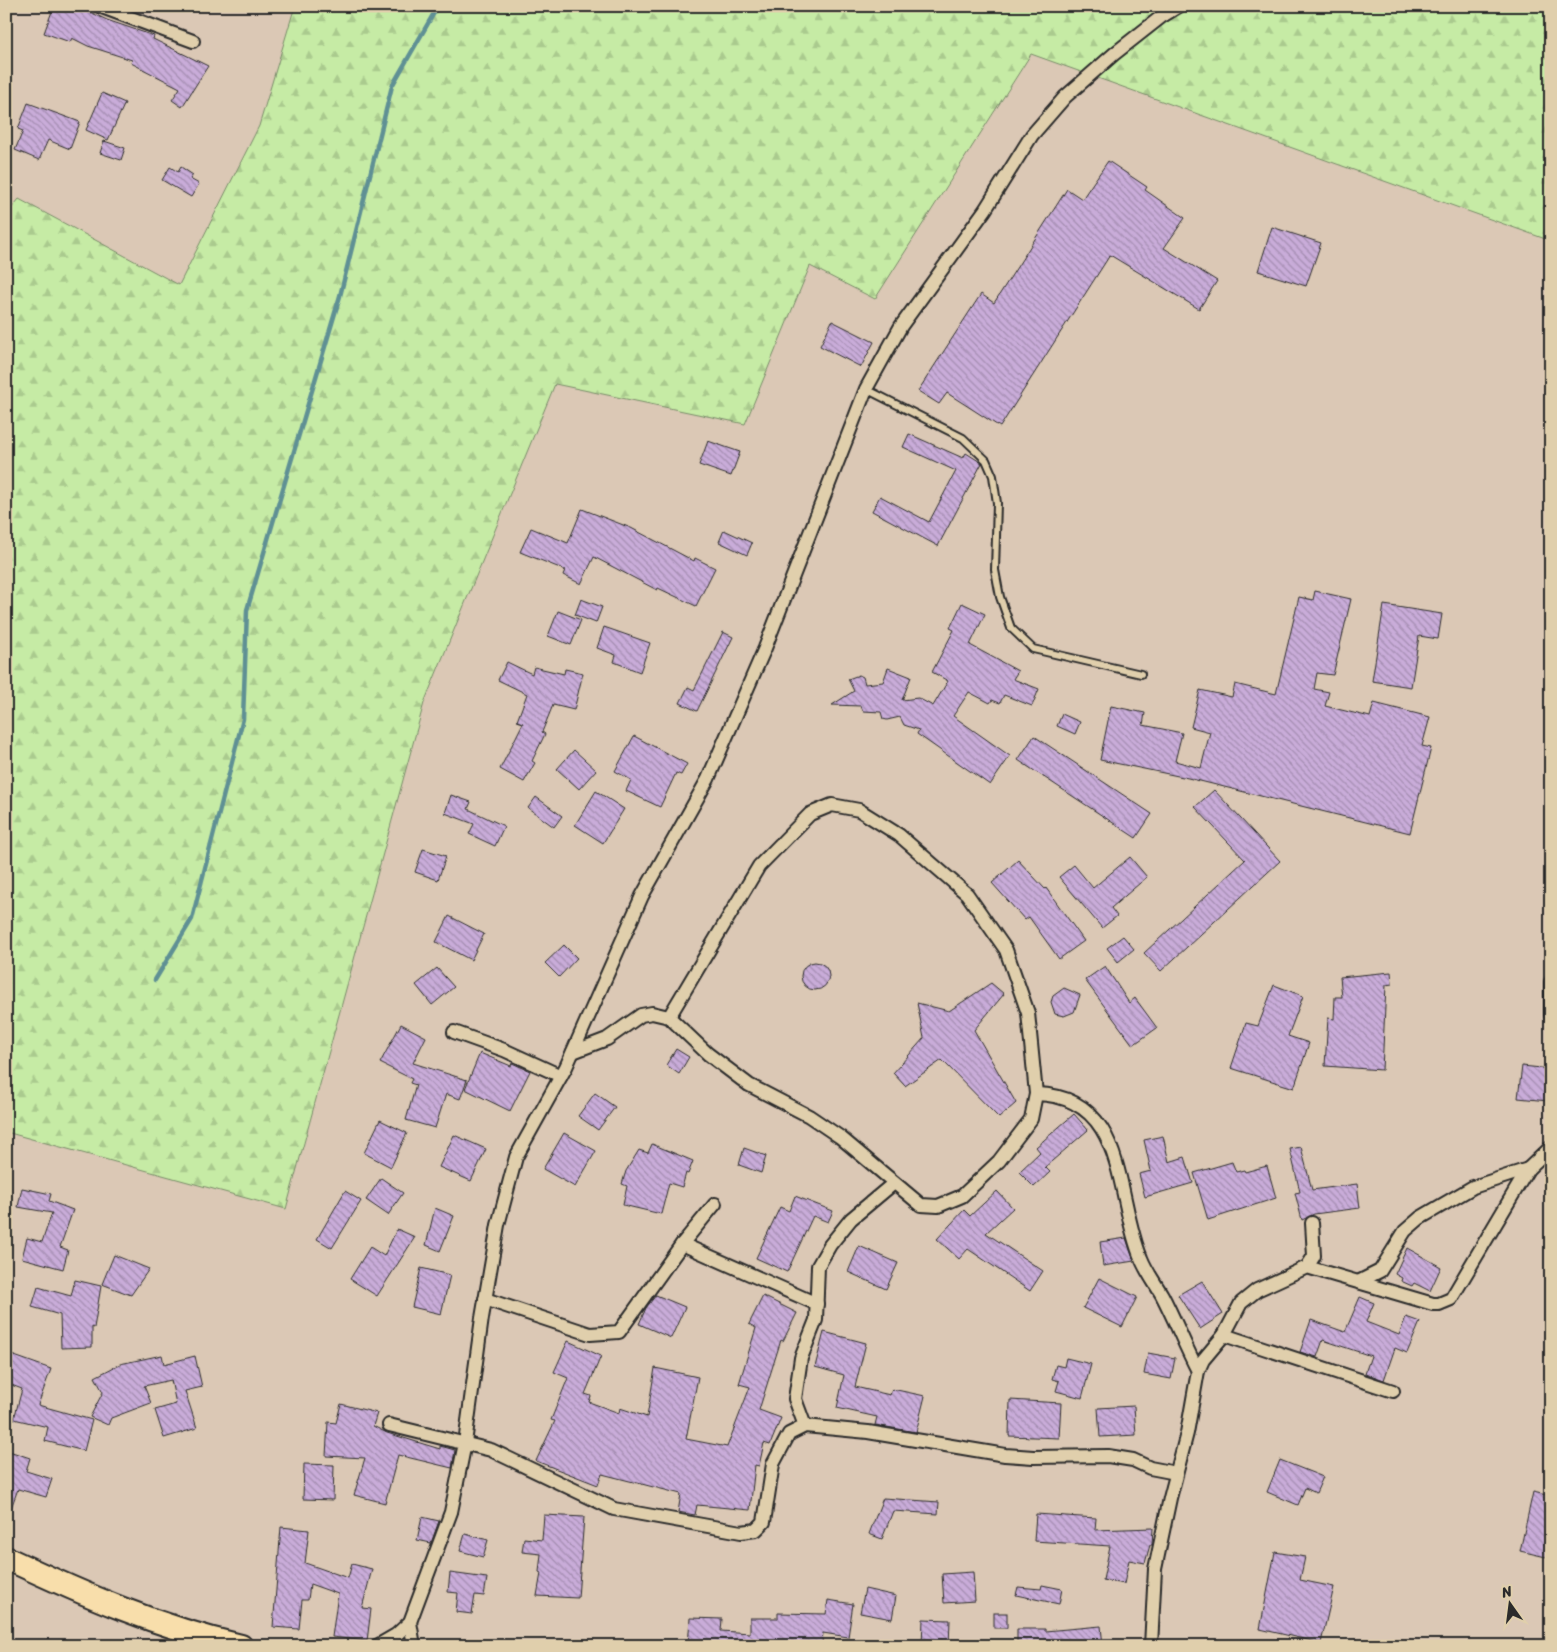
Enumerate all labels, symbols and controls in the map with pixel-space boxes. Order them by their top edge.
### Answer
text: N [1498,1578,1515,1605]
north arrow [1484,1580,1534,1630]

